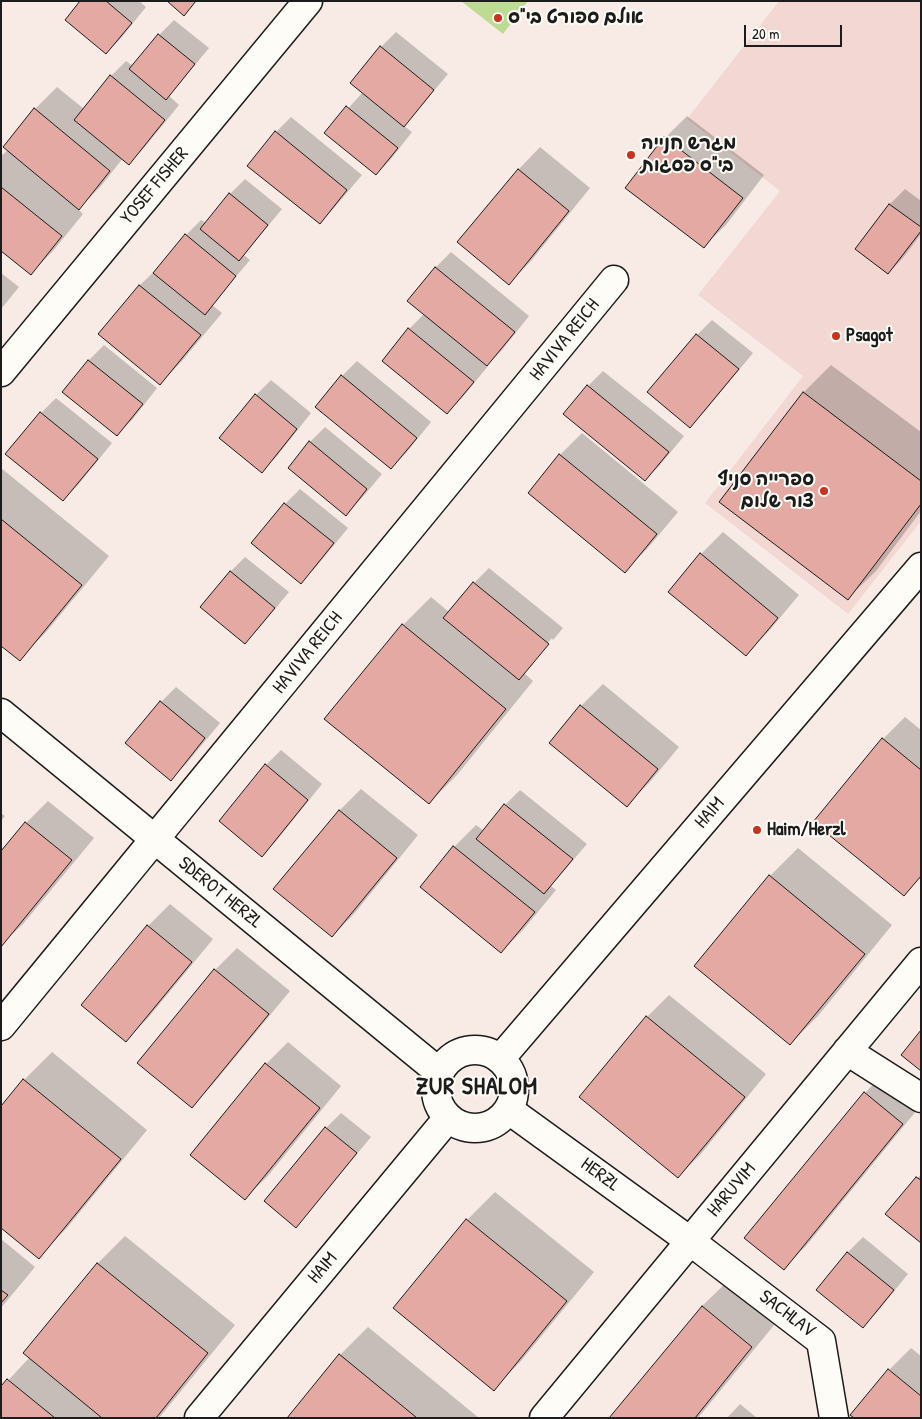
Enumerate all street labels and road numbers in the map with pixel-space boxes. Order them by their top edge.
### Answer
street label: YOSEF FISHER [116,143,194,229]
street label: HAVIVA REICH [525,295,605,385]
street label: HAVIVA REICH [268,608,348,698]
street label: HAIM [690,793,730,833]
street label: SDEROT HERZL [173,852,267,934]
street label: HERZL [576,1153,624,1197]
street label: HARUVIM [703,1158,761,1222]
street label: HAIM [303,1248,343,1288]
street label: SACHLAV [754,1286,820,1342]

